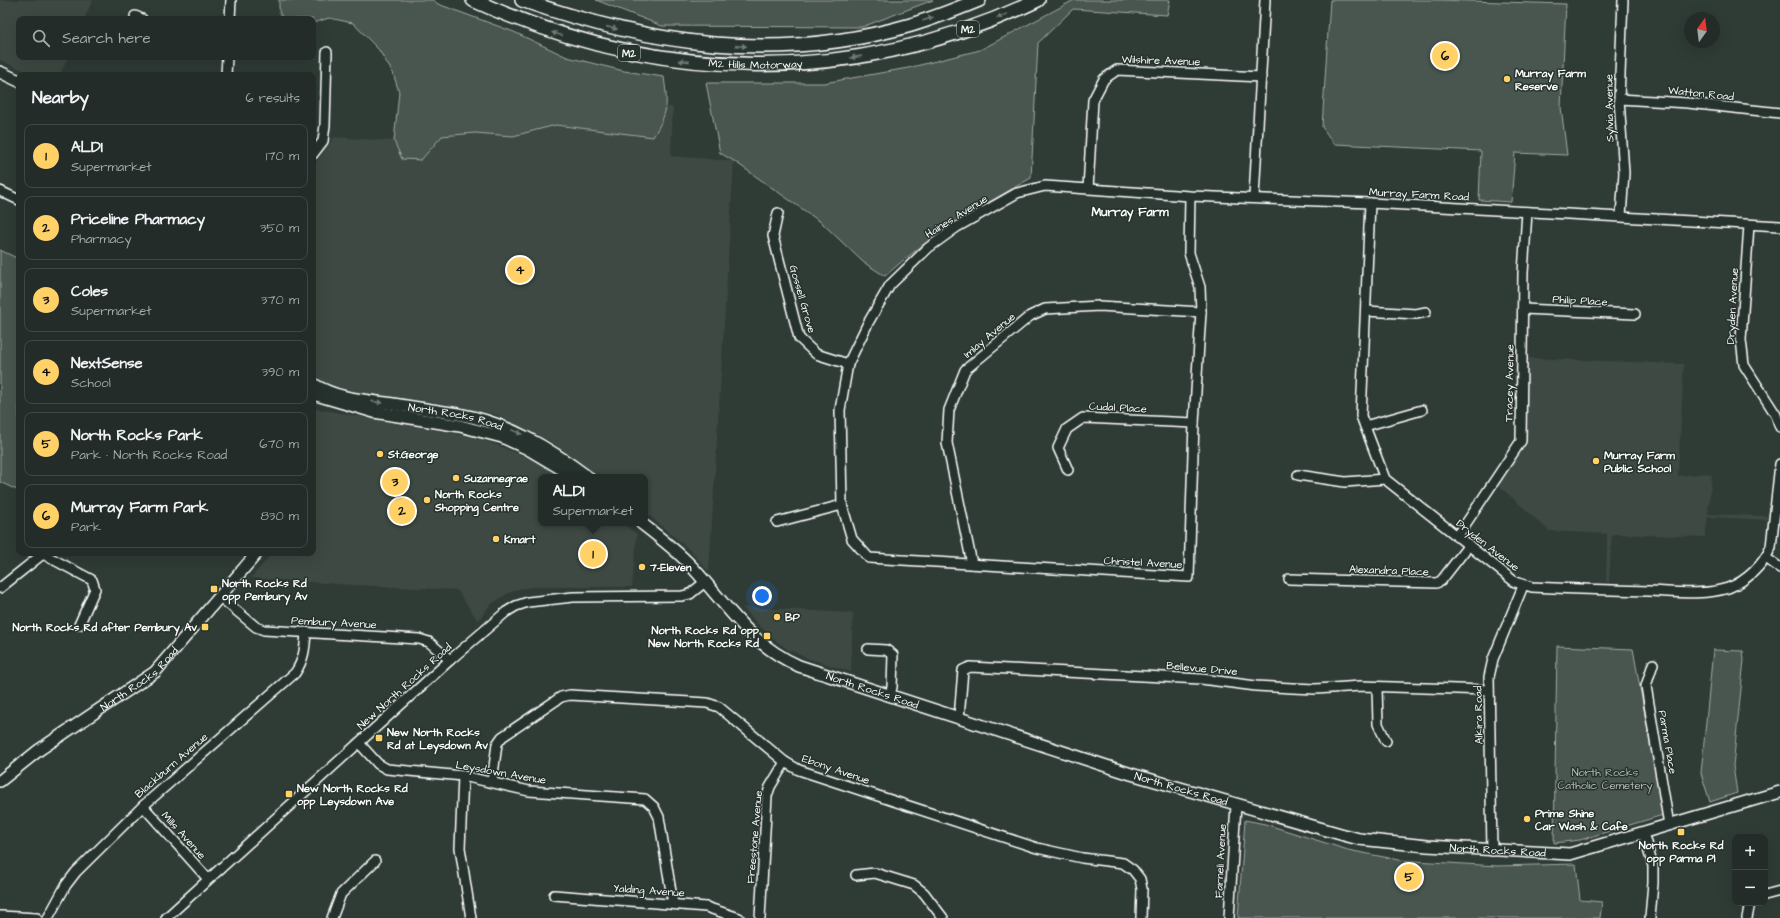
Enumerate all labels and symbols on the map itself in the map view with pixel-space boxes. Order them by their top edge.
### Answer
north arrow [1684,12,1720,48]
one-way arrow [996,13,1008,19]
one-way arrow [922,16,934,22]
road number: M2 [957,21,979,37]
one-way arrow [606,26,619,32]
one-way arrow [551,31,563,37]
pin: 6 [1432,41,1458,71]
one-way arrow [735,43,748,49]
road number: M2 [618,45,640,61]
street label: Wilshire Avenue [1121,52,1201,69]
one-way arrow [850,54,862,60]
street label: M2 Hills Motorway [708,56,803,73]
one-way arrow [678,58,690,65]
place label: Murray Farm Reserve [1515,66,1586,94]
marker: Murray Farm Reserve [1502,74,1512,84]
street label: Sylvia Avenue [1601,74,1619,142]
street label: Watton Road [1667,83,1735,104]
street label: Murray Farm Road [1368,184,1470,206]
street label: Haines Avenue [922,191,990,242]
district label: Murray Farm [1091,204,1169,222]
pin: 4 [507,255,533,285]
street label: Gossell Grove [786,263,819,335]
street label: Dryden Avenue [1723,267,1743,345]
street label: Philip Place [1552,292,1608,309]
street label: Imlay Avenue [960,309,1019,362]
street label: Tracey Avenue [1501,344,1519,422]
street label: Cudal Place [1089,398,1147,417]
one-way arrow [371,399,383,405]
street label: North Rocks Road [407,400,505,434]
one-way arrow [511,429,522,435]
place label: St.George [387,447,439,464]
place label: Murray Farm Public School [1604,448,1675,476]
marker: St.George [375,449,385,459]
marker: Murray Farm Public School [1591,456,1601,466]
pin: 3 [382,467,408,497]
place label: Suzannegrae [463,471,528,488]
marker: Suzannegrae [451,473,461,483]
place label: North Rocks Shopping Centre [434,487,519,517]
marker: North Rocks Shopping Centre [422,495,432,505]
pin: 2 [389,496,415,526]
street label: Dryden Avenue [1452,516,1522,576]
place label: Kmart [504,532,536,547]
marker: Kmart [491,534,501,544]
pin: 1 [580,539,606,569]
street label: Christel Avenue [1103,553,1183,572]
place label: 7-Eleven [649,560,692,575]
marker: 7-Eleven [637,562,647,572]
street label: Alexandra Place [1349,562,1429,579]
place label: North Rocks Rd opp Pembury Av [222,576,308,606]
marker: North Rocks Rd opp Pembury Av [209,584,219,594]
your location [752,586,772,606]
place label: BP [785,610,801,625]
marker: BP [772,612,782,622]
street label: Pembury Avenue [291,613,377,633]
place label: North Rocks Rd after Pembury Av [12,620,197,637]
marker: North Rocks Rd after Pembury Av [200,622,210,632]
place label: North Rocks Rd opp New North Rocks Rd [648,623,760,651]
marker: North Rocks Rd opp New North Rocks Rd [762,631,772,641]
street label: New North Rocks Road [354,640,455,733]
street label: North Rocks Road [97,643,182,715]
street label: Bellevue Drive [1166,658,1238,679]
street label: North Rocks Road [824,668,921,713]
street label: Alkira Road [1470,685,1487,744]
street label: Parma Place [1655,709,1681,775]
place label: New North Rocks Rd at Leysdown Av [387,725,488,755]
street label: Blackburn Avenue [132,729,211,801]
marker: New North Rocks Rd at Leysdown Av [374,733,384,743]
street label: Ebony Avenue [800,751,872,789]
street label: Leysdown Avenue [454,757,547,789]
park label: North Rocks Catholic Cemetery [1558,765,1652,794]
street label: North Rocks Road [1133,768,1230,809]
place label: New North Rocks Rd opp Leysdown Ave [297,781,408,811]
marker: New North Rocks Rd opp Leysdown Ave [284,789,294,799]
street label: Freestone Avenue [743,790,766,884]
place label: Prime Shine Car Wash & Cafe [1535,806,1628,834]
street label: Mills Avenue [158,808,209,863]
marker: Prime Shine Car Wash & Cafe [1522,814,1532,824]
street label: Farnell Avenue [1211,823,1230,899]
marker: North Rocks Rd opp Parma Pl [1676,827,1686,837]
place label: North Rocks Rd opp Parma Pl [1639,838,1724,867]
street label: North Rocks Road [1449,840,1547,861]
pin: 5 [1396,862,1422,892]
street label: Yalding Avenue [613,881,685,901]

